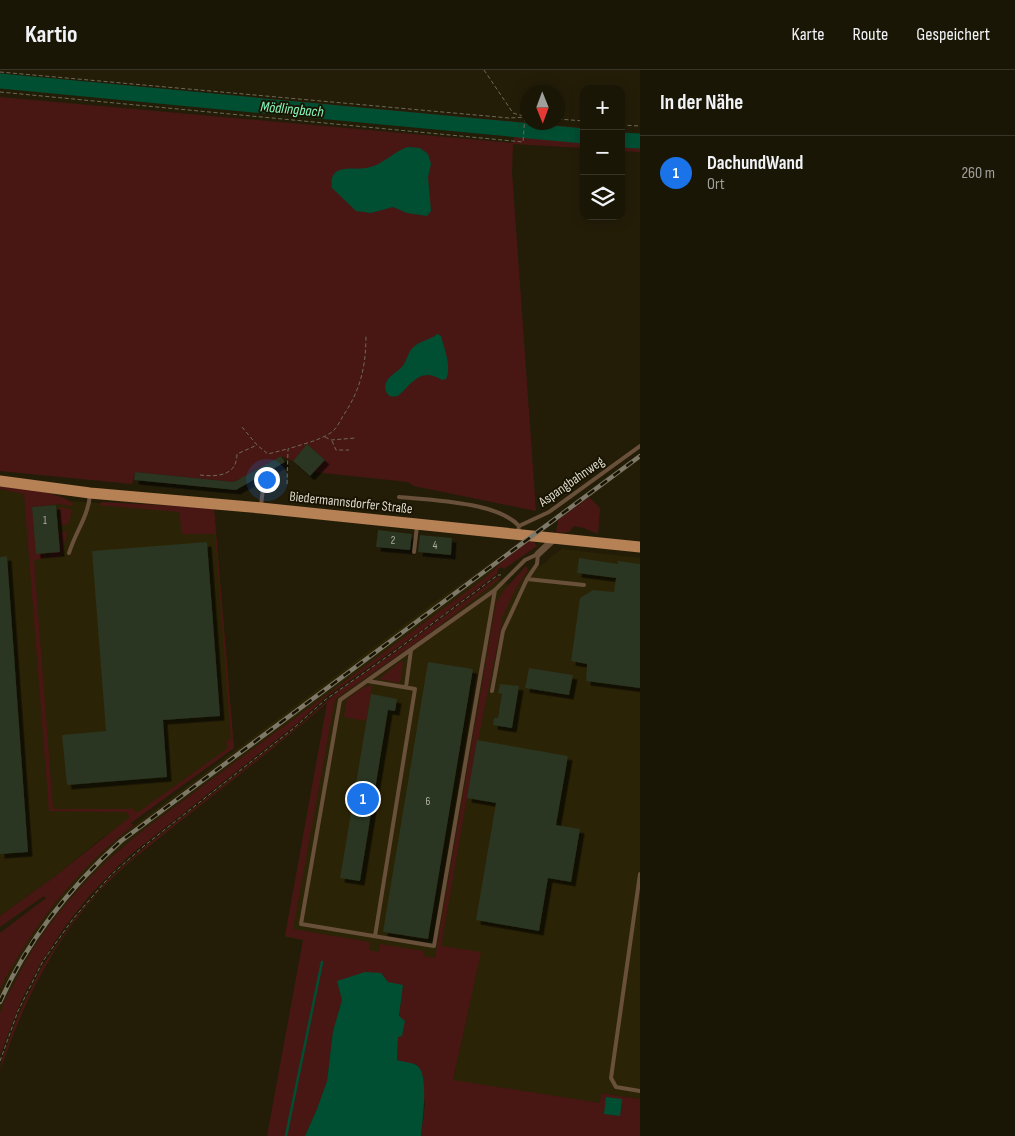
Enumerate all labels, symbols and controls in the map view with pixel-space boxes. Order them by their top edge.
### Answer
text: Kartio [25,20,77,49]
text: Karte [792,24,825,45]
text: Route [853,24,888,45]
text: Gespeichert [916,24,990,45]
north arrow [520,85,565,130]
map controls [580,85,625,220]
button: + [580,85,625,130]
text: In der Nähe [660,90,743,115]
water label: Mödlingbach [260,97,324,122]
button: − [580,130,625,175]
text: DachundWand [707,152,803,175]
text: 1 [673,164,679,183]
text: 260 m [961,164,995,183]
button: layers [580,175,625,220]
text: Ort [707,175,725,194]
street label: Aspangbahnweg [534,452,608,511]
your location [254,467,280,493]
street label: Biedermannsdorfer Straße [289,488,413,517]
house number: 1 [43,514,47,527]
house number: 2 [391,534,396,547]
house number: 4 [433,539,438,552]
pin: 1 [347,780,379,818]
house number: 6 [426,795,431,808]

